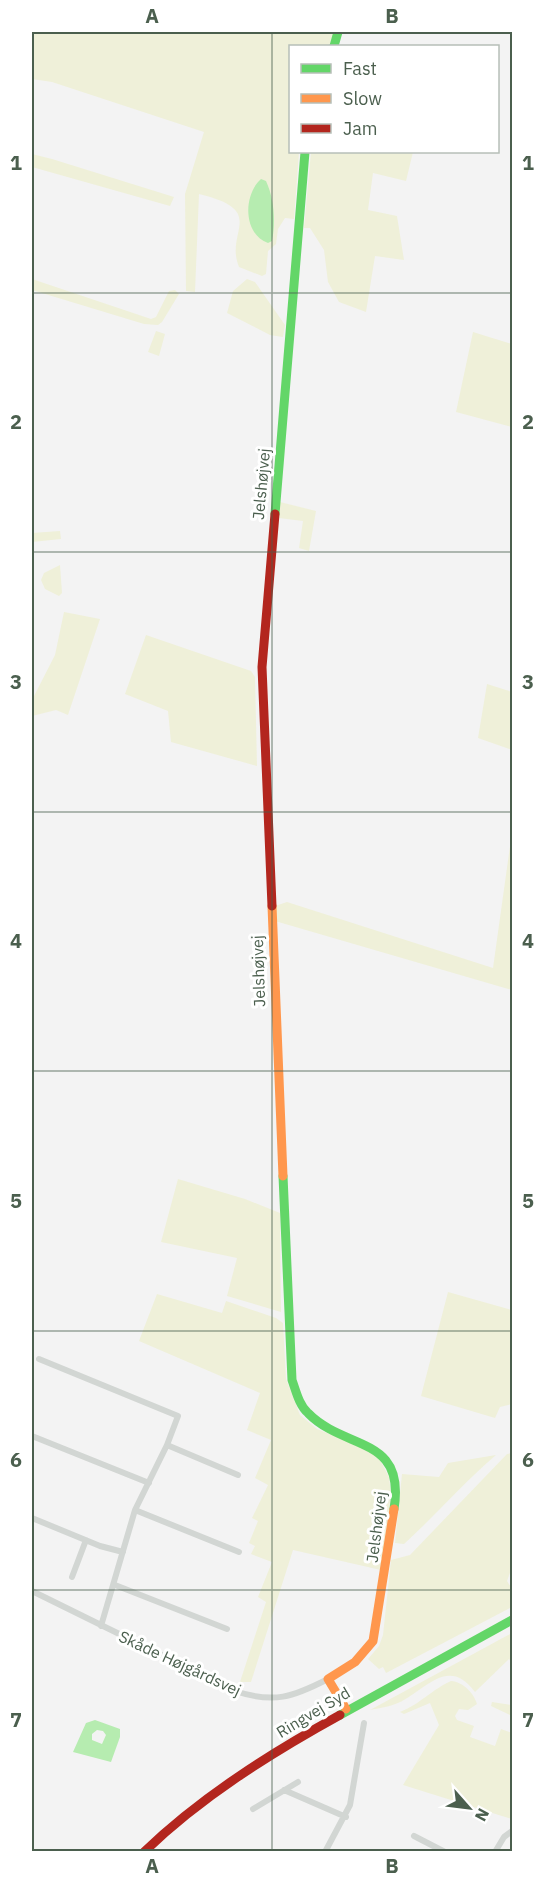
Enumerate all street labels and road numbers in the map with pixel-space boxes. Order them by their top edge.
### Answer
street label: Jelshøjvej [248,447,274,521]
street label: Jelshøjvej [247,935,269,1007]
street label: Jelshøjvej [362,1490,390,1564]
street label: Skåde Højgårdsvej [116,1626,244,1700]
street label: Ringvej Syd [272,1682,354,1742]

